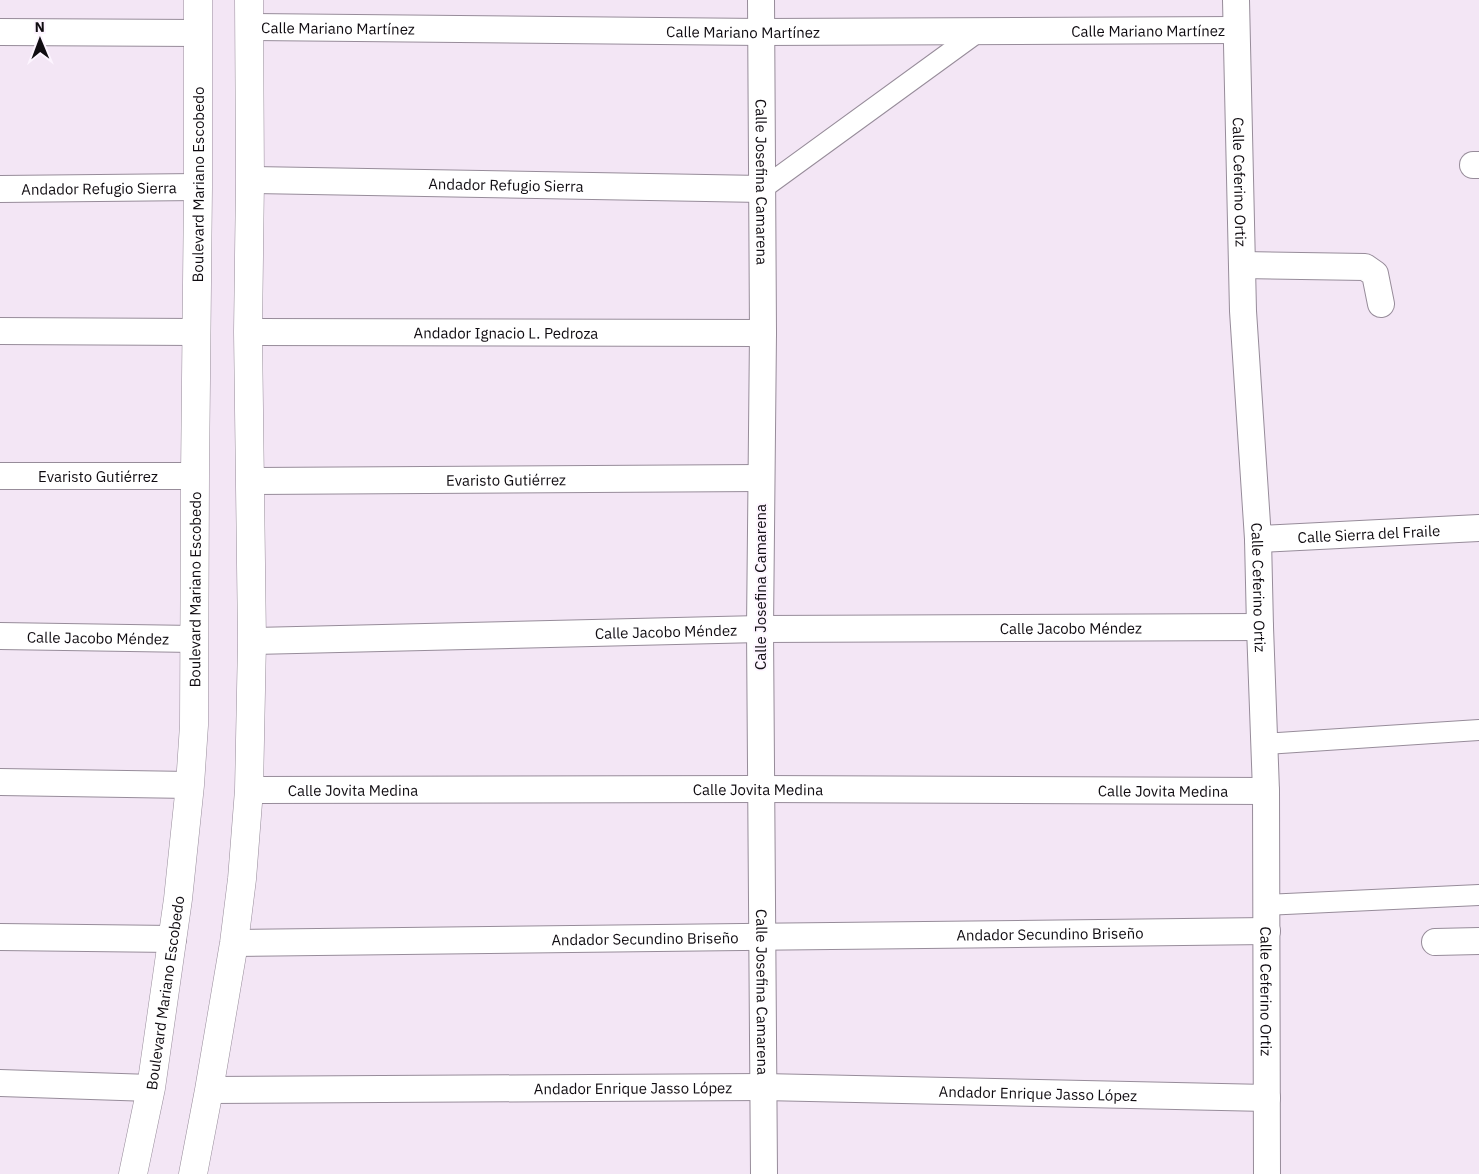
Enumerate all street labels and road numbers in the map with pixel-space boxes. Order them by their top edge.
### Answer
street label: Calle Mariano Martínez [261,18,415,38]
street label: Calle Mariano Martínez [1071,21,1225,40]
street label: Calle Mariano Martínez [666,22,820,42]
street label: Boulevard Mariano Escobedo [188,87,208,283]
street label: Calle Josefina Camarena [752,99,772,265]
street label: Calle Ceferino Ortiz [1229,117,1251,247]
street label: Andador Refugio Sierra [428,174,584,195]
street label: Andador Refugio Sierra [21,178,177,198]
street label: Andador Ignacio L. Pedroza [414,323,598,342]
street label: Evaristo Gutiérrez [38,467,158,486]
street label: Evaristo Gutiérrez [446,470,566,489]
street label: Boulevard Mariano Escobedo [185,492,204,688]
street label: Calle Josefina Camarena [751,504,770,670]
street label: Calle Sierra del Fraile [1297,520,1441,547]
street label: Calle Ceferino Ortiz [1247,522,1270,653]
street label: Calle Jacobo Méndez [1000,618,1142,638]
street label: Calle Jacobo Méndez [595,620,737,642]
street label: Calle Jacobo Méndez [27,627,169,648]
street label: Calle Jovita Medina [693,779,823,799]
street label: Calle Jovita Medina [288,780,418,799]
street label: Calle Jovita Medina [1098,781,1228,800]
street label: Boulevard Mariano Escobedo [141,895,188,1091]
street label: Calle Josefina Camarena [753,909,773,1075]
street label: Andador Secundino Briseño [956,923,1144,944]
street label: Calle Ceferino Ortiz [1257,926,1276,1056]
street label: Andador Secundino Briseño [551,928,739,949]
street label: Andador Enrique Jasso López [534,1078,732,1098]
street label: Andador Enrique Jasso López [939,1081,1137,1105]

